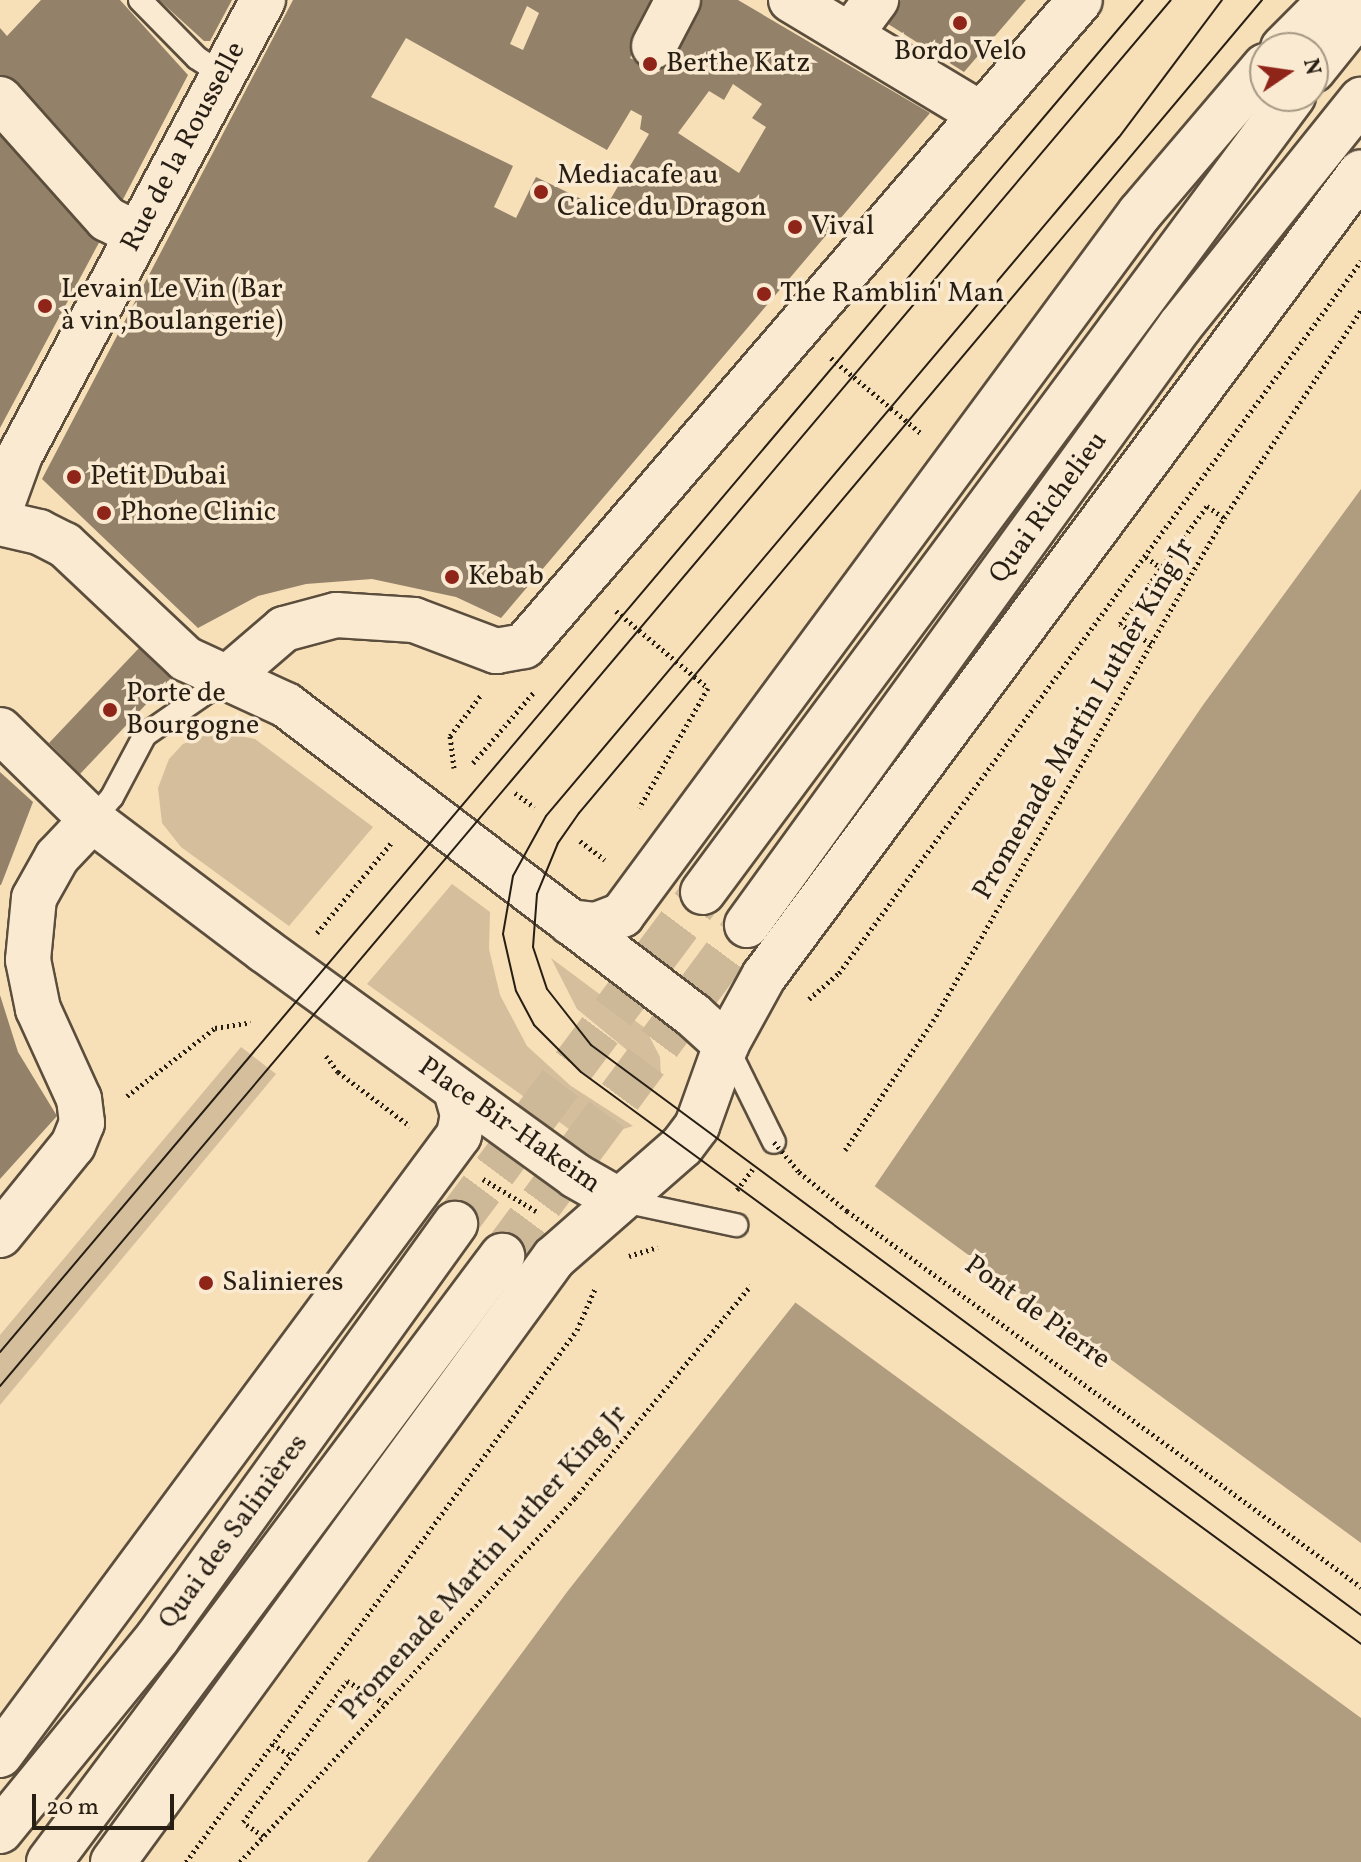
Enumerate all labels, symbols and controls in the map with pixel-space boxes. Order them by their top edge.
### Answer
marker: Bordo Velo [951,14,969,32]
north arrow [1249,32,1329,112]
place label: Bordo Velo [893,35,1027,69]
street label: Rue de la Rousselle [114,36,254,258]
place label: Berthe Katz [666,47,810,81]
marker: Berthe Katz [641,55,659,73]
text: N [1294,56,1328,78]
place label: Mediacafe au Calice du Dragon [557,159,767,225]
marker: Mediacafe au Calice du Dragon [532,183,550,201]
place label: Vival [811,210,874,244]
marker: Vival [786,218,804,236]
place label: Levain Le Vin (Bar à vin,Boulangerie) [61,273,284,339]
place label: The Ramblin' Man [780,277,1004,311]
marker: The Ramblin' Man [755,285,773,303]
marker: Levain Le Vin (Bar à vin,Boulangerie) [36,297,54,315]
street label: Quai Richelieu [983,426,1115,590]
place label: Petit Dubai [90,460,227,494]
marker: Petit Dubai [65,468,83,486]
place label: Phone Clinic [120,496,276,530]
marker: Phone Clinic [95,504,113,522]
street label: Promenade Martin Luther King Jr [966,532,1202,906]
place label: Kebab [468,560,544,594]
marker: Kebab [443,568,461,586]
place label: Porte de Bourgogne [126,677,259,743]
marker: Porte de Bourgogne [101,701,119,719]
street label: Place Bir-Hakeim [411,1051,607,1201]
street label: Pont de Pierre [958,1249,1116,1377]
place label: Salinieres [222,1266,344,1300]
marker: Salinieres [197,1274,215,1292]
street label: Promenade Martin Luther King Jr [334,1399,634,1727]
street label: Quai des Salinières [152,1428,316,1636]
scale bar [36,1778,178,1828]
text: 20 m [46,1791,99,1825]

